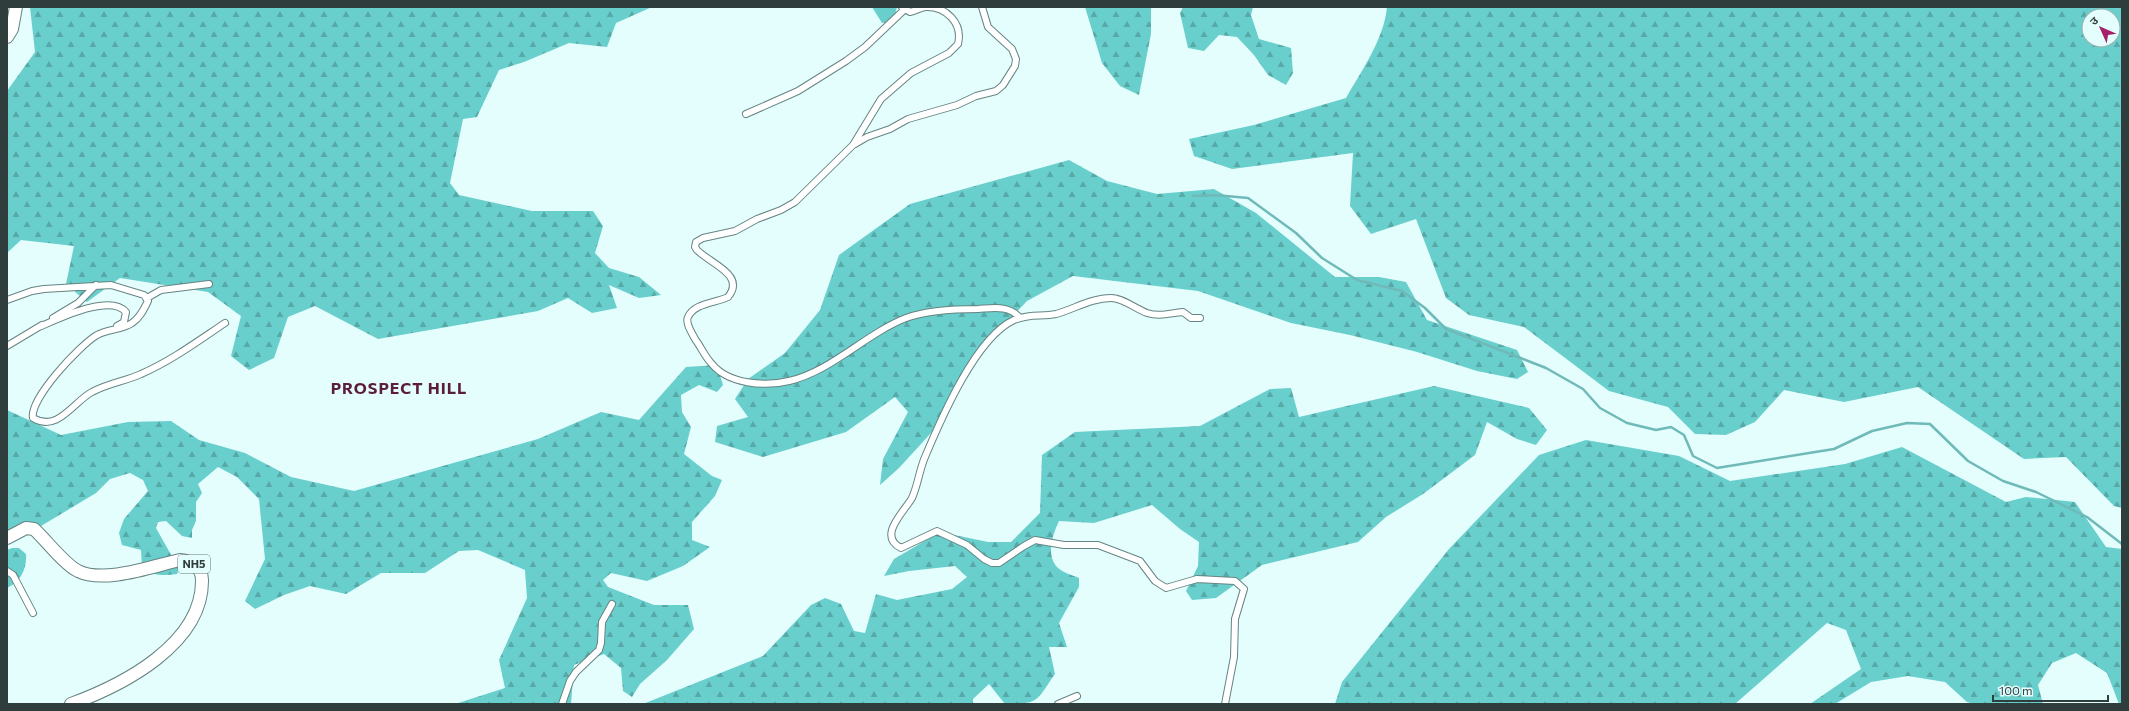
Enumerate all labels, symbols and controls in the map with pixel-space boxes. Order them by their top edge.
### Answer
north arrow [2081,8,2121,48]
text: उ [2087,13,2101,27]
district label: PROSPECT HILL [331,378,467,397]
road number: NH5 [178,555,210,573]
scale bar [1993,677,2108,703]
text: 100 m [1999,683,2033,697]

